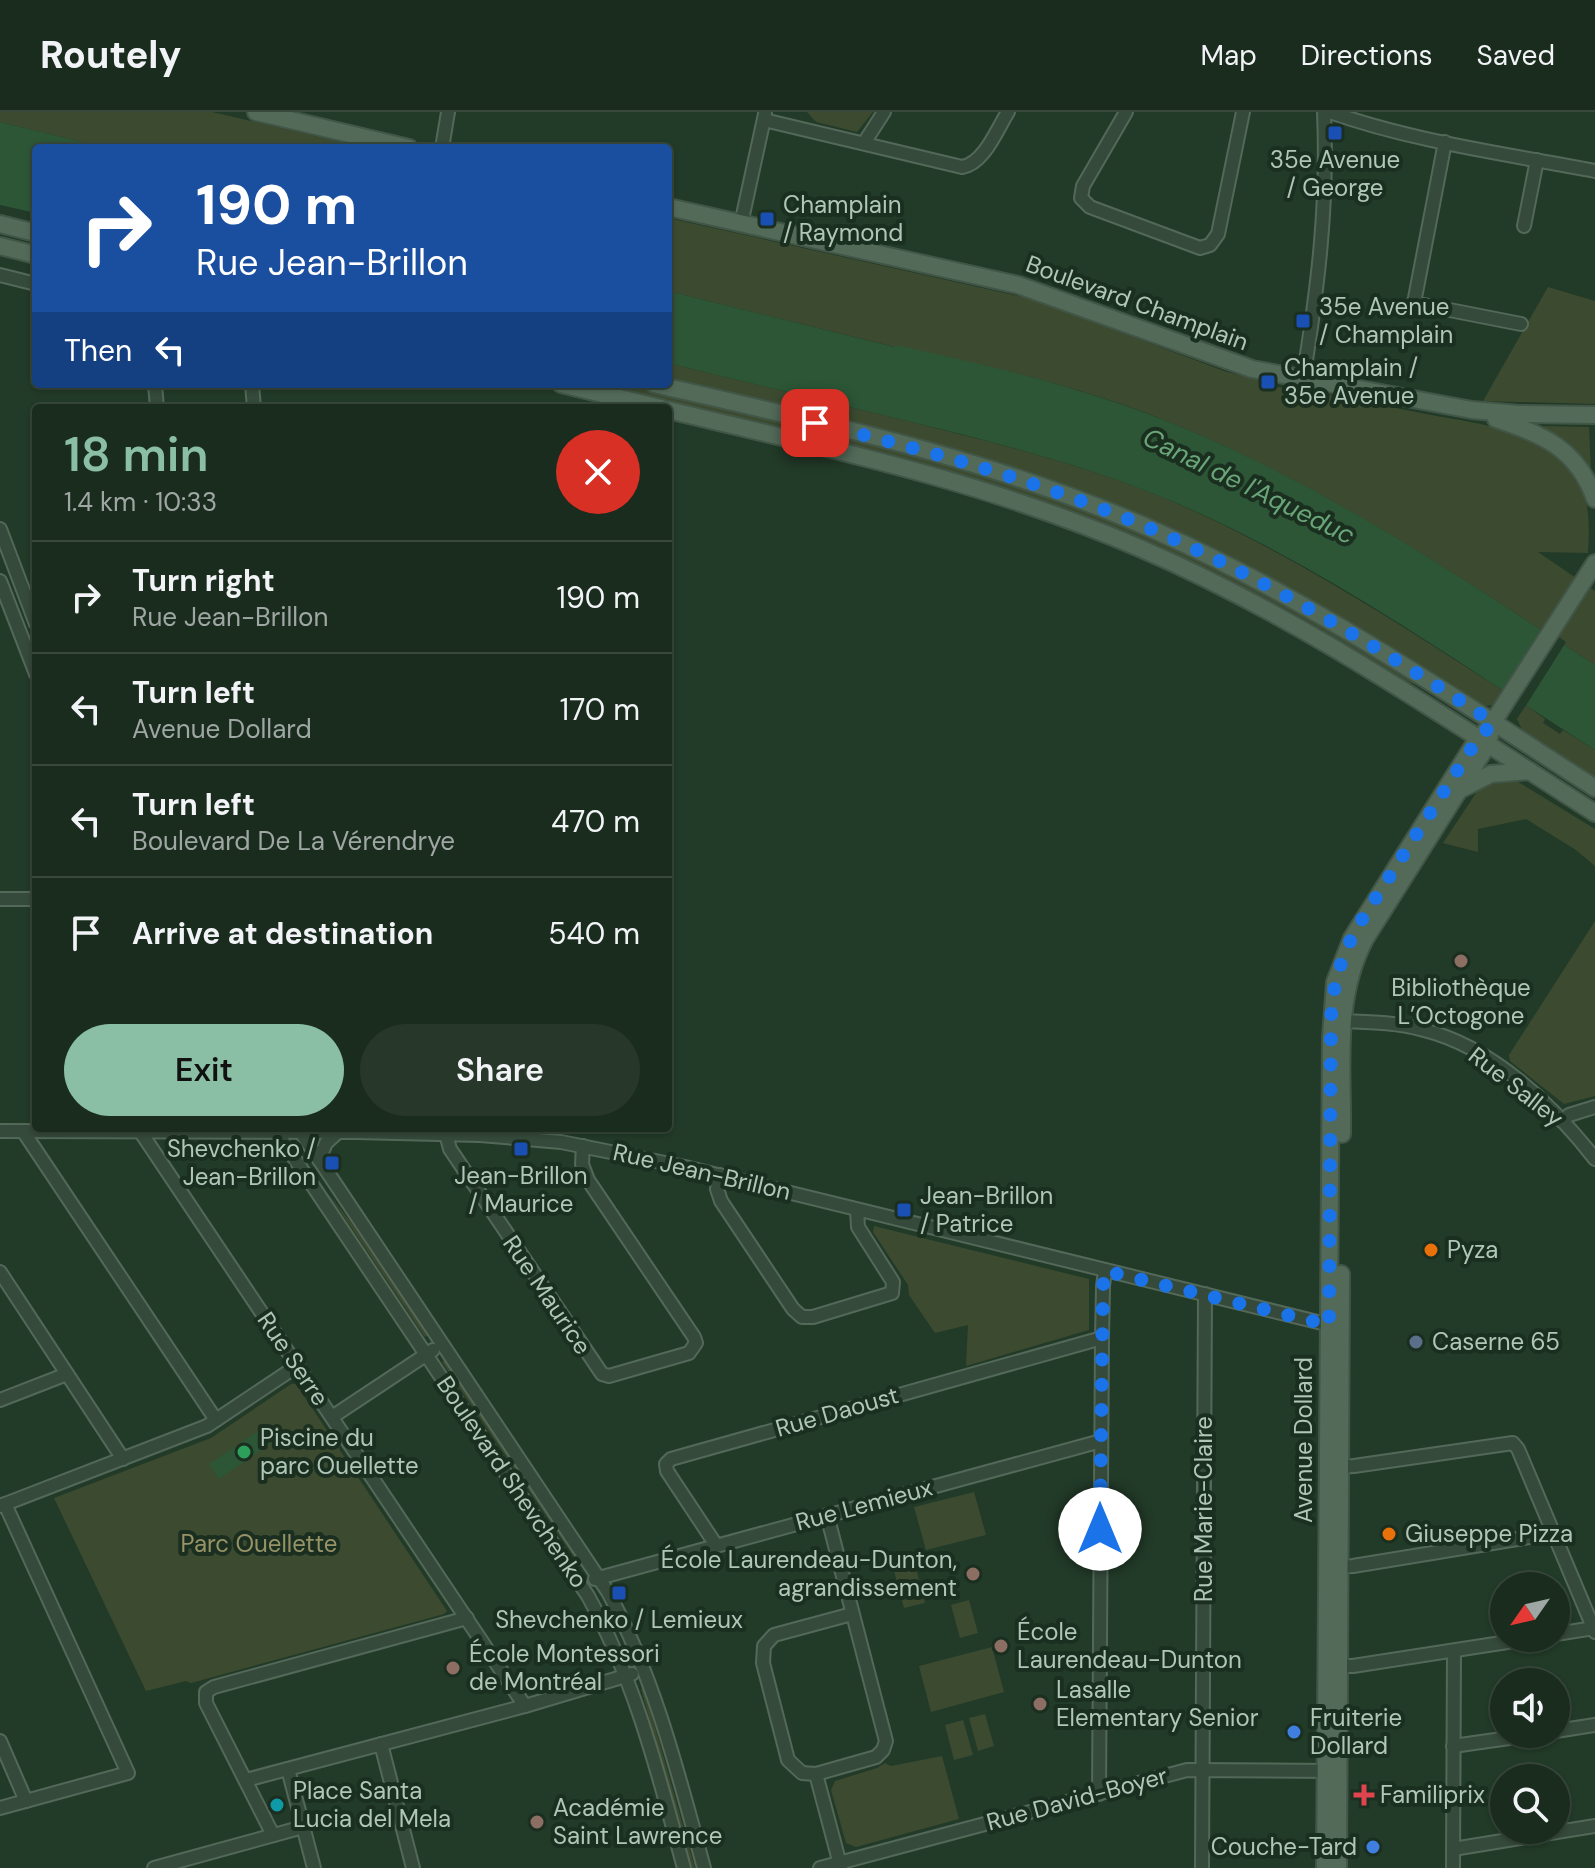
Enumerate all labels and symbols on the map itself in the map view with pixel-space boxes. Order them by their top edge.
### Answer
marker: 35e Avenue / George [1326,124,1344,142]
place label: 35e Avenue / George [1270,144,1400,203]
place label: Champlain / Raymond [783,189,903,248]
marker: Champlain / Raymond [758,210,776,228]
street label: Boulevard Champlain [1022,248,1253,357]
place label: 35e Avenue / Champlain [1319,291,1453,350]
marker: 35e Avenue / Champlain [1294,312,1312,330]
place label: Champlain / 35e Avenue [1284,352,1418,411]
marker: Champlain / 35e Avenue [1259,373,1277,391]
pin [781,389,849,457]
water label: Canal de l'Aqueduc [1137,420,1361,552]
marker: Bibliothèque L’Octogone [1452,952,1470,970]
place label: Bibliothèque L’Octogone [1391,972,1531,1031]
street label: Rue Salley [1463,1040,1570,1133]
place label: Shevchenko / Jean-Brillon [167,1133,316,1192]
street label: Rue Jean-Brillon [610,1136,794,1207]
marker: Jean-Brillon / Maurice [512,1140,530,1158]
marker: Shevchenko / Jean-Brillon [323,1154,341,1172]
place label: Jean-Brillon / Maurice [454,1160,588,1219]
place label: Jean-Brillon / Patrice [920,1180,1053,1239]
marker: Jean-Brillon / Patrice [895,1201,913,1219]
street label: Rue Maurice [496,1229,599,1360]
place label: Pyza [1447,1234,1498,1265]
marker: Pyza [1422,1241,1440,1259]
street label: Rue Serre [251,1306,336,1412]
place label: Caserne 65 [1432,1326,1560,1357]
marker: Caserne 65 [1407,1333,1425,1351]
street label: Avenue Dollard [1288,1357,1319,1523]
street label: Boulevard Shevchenko [430,1370,595,1594]
street label: Rue Daoust [772,1379,902,1444]
street label: Rue Marie-Claire [1188,1416,1219,1602]
place label: Piscine du parc Ouellette [260,1422,419,1481]
marker: Piscine du parc Ouellette [235,1443,253,1461]
street label: Rue Lemieux [792,1471,936,1538]
position arrow [1058,1487,1142,1571]
place label: Giuseppe Pizza [1405,1518,1573,1549]
marker: Giuseppe Pizza [1380,1525,1398,1543]
park label: Parc Ouellette [181,1528,337,1559]
place label: École Laurendeau-Dunton, agrandissement [661,1544,957,1603]
marker: École Laurendeau-Dunton, agrandissement [964,1565,982,1583]
north arrow [1490,1572,1570,1652]
marker: Shevchenko / Lemieux [610,1584,628,1602]
place label: Shevchenko / Lemieux [495,1604,743,1635]
place label: École Laurendeau-Dunton [1017,1616,1242,1675]
marker: École Laurendeau-Dunton [992,1637,1010,1655]
place label: École Montessori de Montréal [469,1638,660,1697]
marker: École Montessori de Montréal [444,1659,462,1677]
place label: Lasalle Elementary Senior [1056,1674,1259,1733]
marker: Lasalle Elementary Senior [1031,1695,1049,1713]
place label: Fruiterie Dollard [1310,1702,1402,1761]
marker: Fruiterie Dollard [1285,1723,1303,1741]
street label: Rue David-Boyer [983,1759,1171,1838]
place label: Place Santa Lucia del Mela [293,1775,451,1834]
place label: Familiprix [1380,1779,1485,1810]
marker: Familiprix [1355,1786,1373,1804]
place label: Académie Saint Lawrence [553,1792,722,1851]
marker: Place Santa Lucia del Mela [268,1796,286,1814]
marker: Académie Saint Lawrence [528,1813,546,1831]
place label: Couche-Tard [1211,1831,1357,1862]
marker: Couche-Tard [1364,1838,1382,1856]

